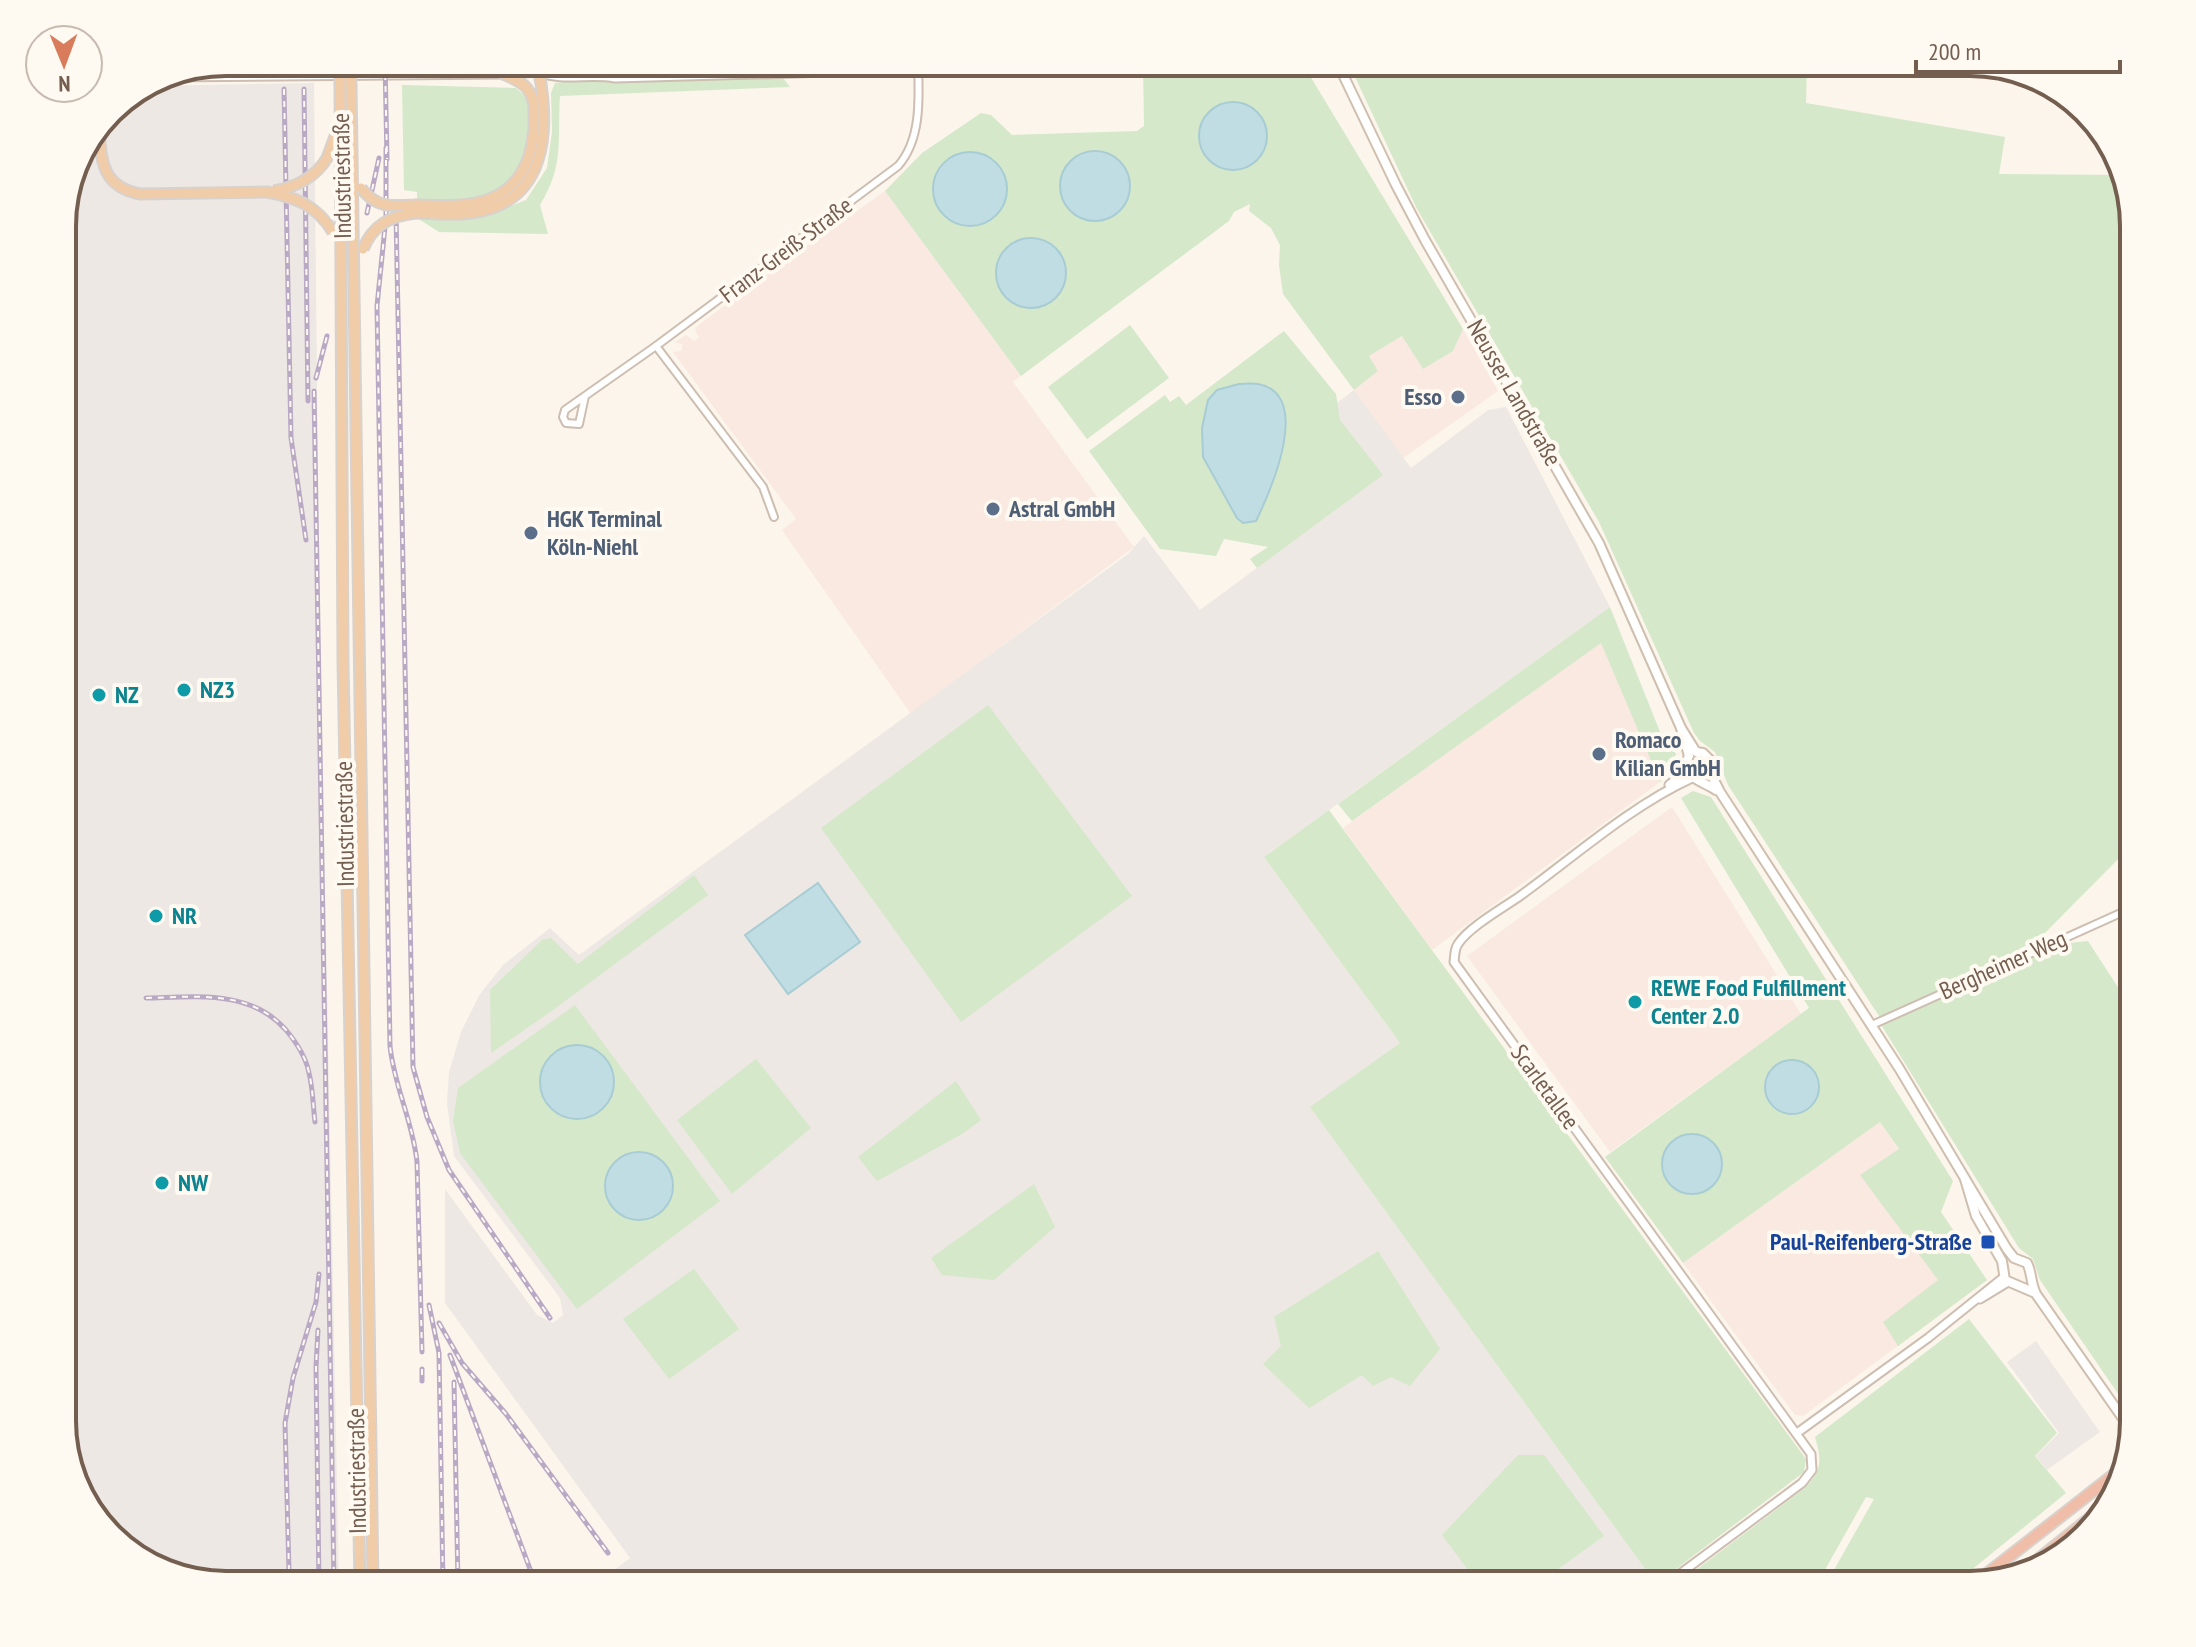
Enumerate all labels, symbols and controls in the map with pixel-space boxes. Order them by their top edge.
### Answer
north arrow [24,24,104,104]
scale bar [1916,24,2120,74]
text: 200 m [1928,36,1981,67]
text: N [58,70,71,98]
street label: Industriestraße [325,113,358,239]
street label: Franz-Greiß-Straße [713,190,858,310]
street label: Neusser Landstraße [1460,314,1569,471]
place label: Esso [1404,381,1442,412]
marker: Esso [1449,388,1467,406]
place label: Astral GmbH [1008,493,1115,524]
marker: Astral GmbH [984,500,1002,518]
place label: HGK Terminal Köln-Niehl [547,503,662,562]
marker: HGK Terminal Köln-Niehl [522,524,540,542]
place label: NZ3 [200,674,235,705]
place label: NZ [115,679,139,710]
marker: NZ3 [175,681,193,699]
marker: NZ [90,686,108,704]
place label: Romaco Kilian GmbH [1615,724,1721,783]
marker: Romaco Kilian GmbH [1590,745,1608,763]
street label: Industriestraße [328,761,361,887]
place label: NR [172,900,197,931]
marker: NR [147,907,165,925]
street label: Bergheimer Weg [1934,923,2071,1006]
place label: REWE Food Fulfillment Center 2.0 [1651,972,1846,1031]
marker: REWE Food Fulfillment Center 2.0 [1626,993,1644,1011]
street label: Scarletallee [1504,1038,1587,1135]
place label: NW [178,1167,209,1198]
marker: NW [153,1174,171,1192]
place label: Paul-Reifenberg-Straße [1770,1226,1972,1257]
marker: Paul-Reifenberg-Straße [1979,1233,1997,1251]
street label: Industriestraße [340,1408,373,1534]

